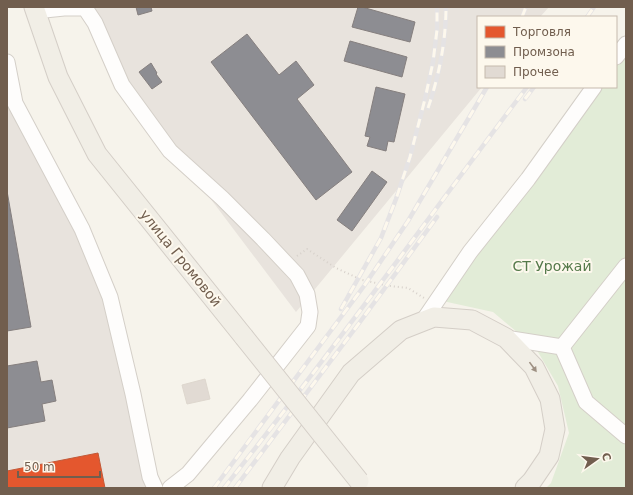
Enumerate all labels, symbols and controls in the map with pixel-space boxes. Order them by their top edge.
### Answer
legend [477,16,617,88]
text: Торговля [512,25,571,39]
text: Промзона [513,45,575,59]
text: Прочее [513,65,559,79]
street label: улица Громовой [137,206,225,310]
park label: СТ Урожай [512,258,592,274]
one-way arrow [529,361,537,372]
north arrow [577,439,617,479]
text: С [599,451,614,462]
scale bar [18,453,100,479]
text: 50 m [24,460,55,474]

